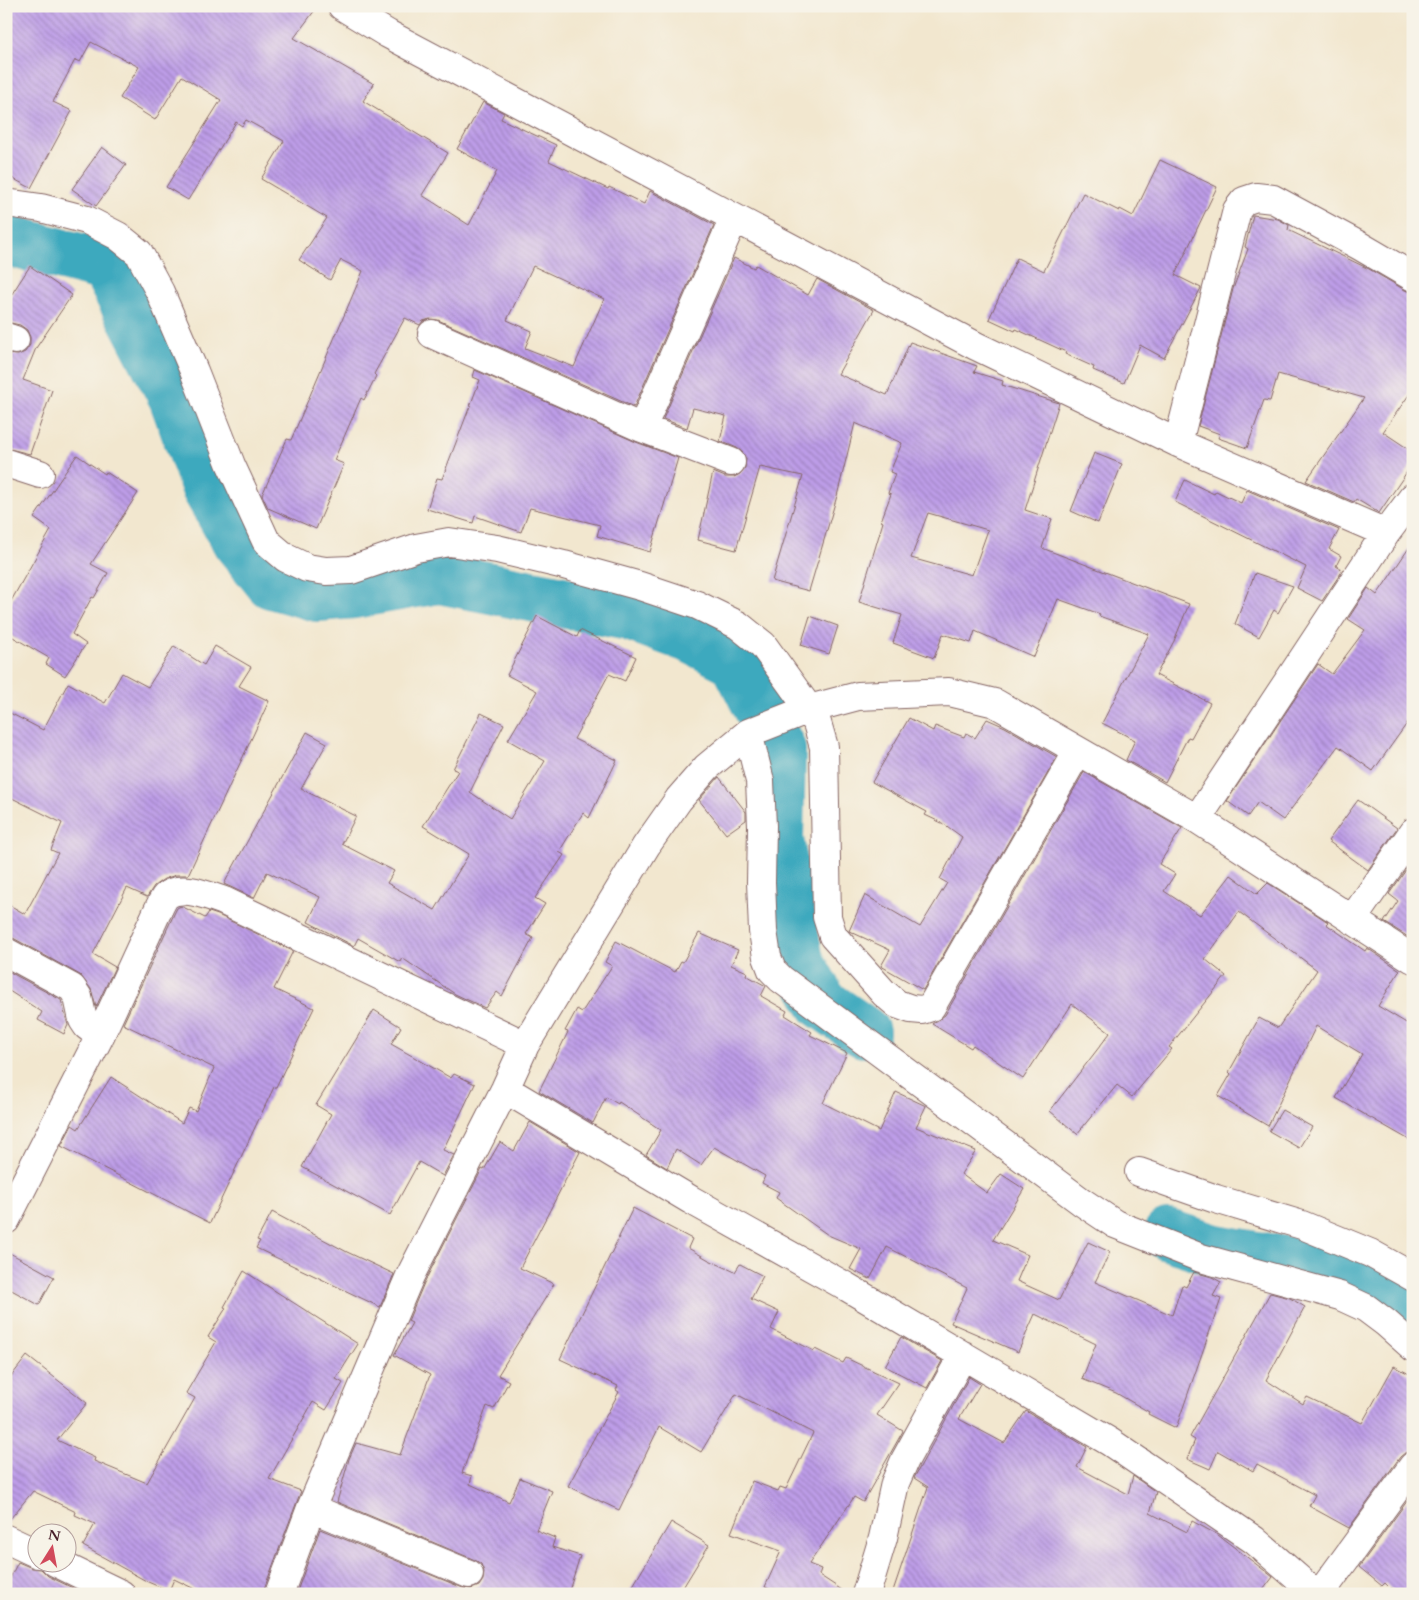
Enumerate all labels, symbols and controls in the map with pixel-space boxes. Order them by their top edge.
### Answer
north arrow [28,1522,78,1572]
text: N [47,1525,62,1546]

